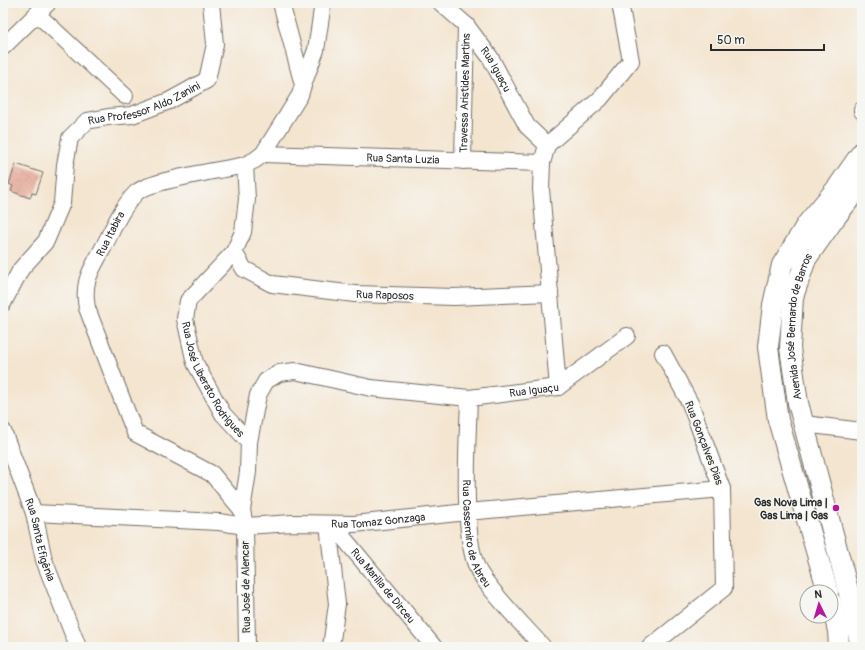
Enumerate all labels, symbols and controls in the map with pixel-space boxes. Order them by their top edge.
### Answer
scale bar [711,26,824,52]
street label: Travessa Aristides Martins [457,33,472,153]
text: 50 m [717,33,745,48]
street label: Rua Iguaçu [478,44,514,94]
street label: Rua Professor Aldo Zanini [87,79,202,127]
street label: Rua Santa Luzia [366,151,440,166]
street label: Rua Itabira [93,209,127,258]
street label: Avenida José Bernardo de Barros [783,250,815,401]
street label: Rua Raposos [356,288,414,302]
street label: Rua José Liberato Rodrigues [179,320,247,440]
street label: Rua Iguaçu [508,380,560,399]
street label: Rua Gonçalves Dias [682,399,726,487]
street label: Rua Cassemiro de Abreu [460,479,494,590]
street label: Rua Santa Efigênia [22,496,58,583]
place label: Gas Nova Lima | Gas Lima | Gas [754,496,828,522]
marker: Gas Nova Lima | Gas Lima | Gas [831,503,841,513]
street label: Rua Tomaz Gonzaga [331,510,426,531]
street label: Rua José de Alencar [239,540,253,634]
street label: Rua Marilia de Dirceu [348,546,418,626]
north arrow [799,584,839,624]
text: N [814,588,823,601]

